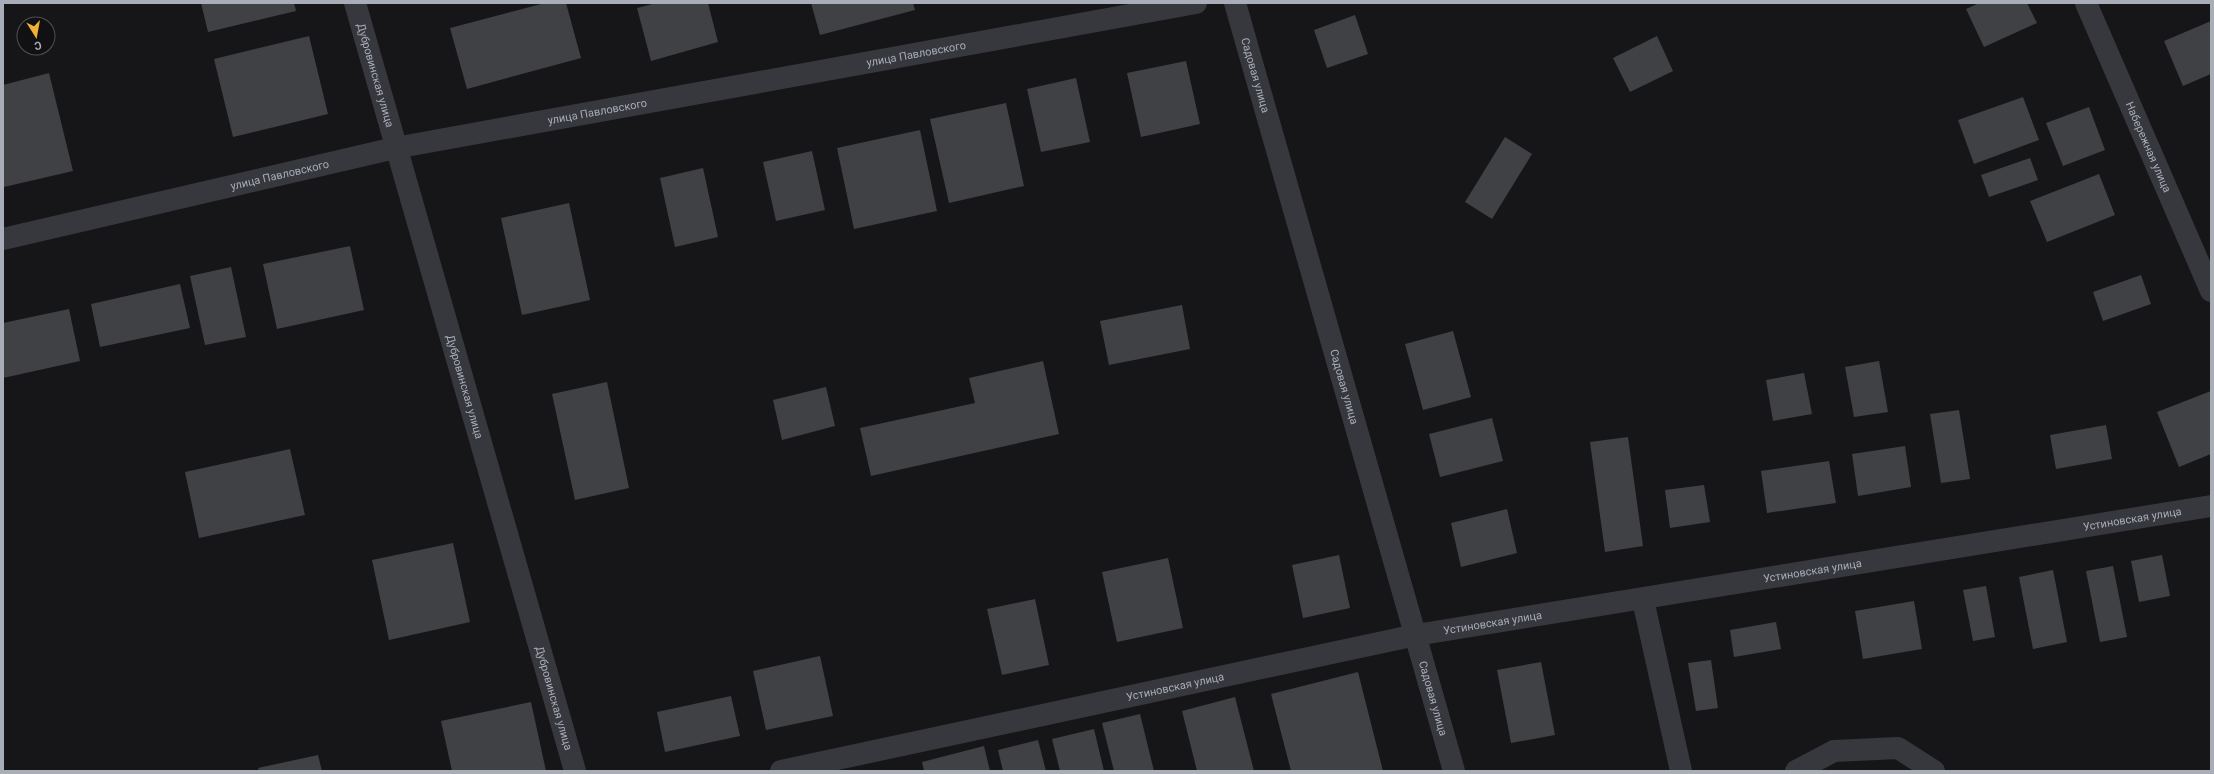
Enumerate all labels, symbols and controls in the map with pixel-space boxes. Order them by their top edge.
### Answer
north arrow [16,16,56,56]
street label: Дубровинская улица [354,22,396,129]
street label: Садовая улица [1238,36,1272,114]
text: С [33,38,43,52]
street label: улица Павловского [865,39,967,70]
street label: улица Павловского [547,97,648,127]
street label: Набережная улица [2123,100,2173,195]
street label: улица Павловского [229,158,330,193]
street label: Дубровинская улица [443,333,485,440]
street label: Садовая улица [1327,348,1361,426]
street label: Устиновская улица [2082,505,2183,534]
street label: Устиновская улица [1762,557,1863,586]
street label: Устиновская улица [1442,609,1543,637]
street label: Дубровинская улица [533,645,575,752]
street label: Садовая улица [1416,659,1450,737]
street label: Устиновская улица [1125,670,1225,704]

